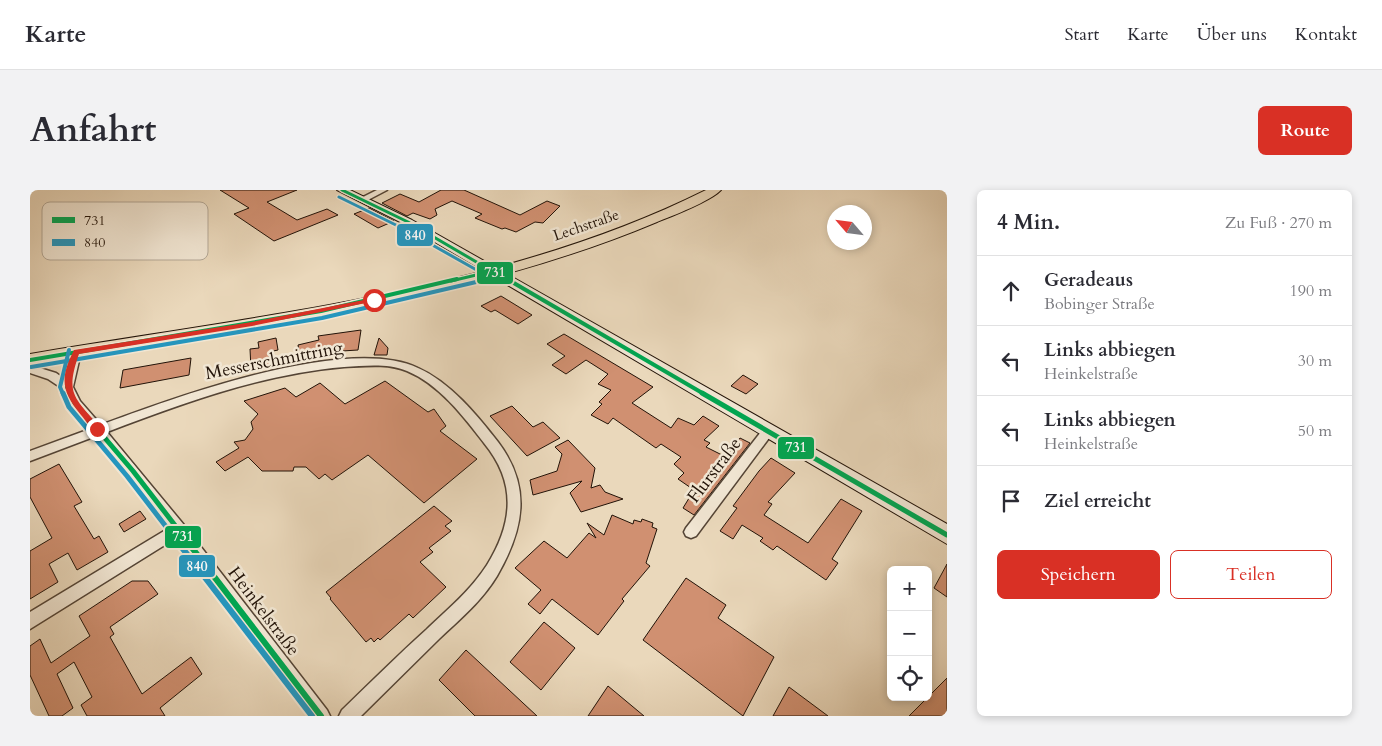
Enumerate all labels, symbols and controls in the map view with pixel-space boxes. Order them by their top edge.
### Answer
text: Karte [25,18,86,51]
text: Start [1064,22,1099,47]
text: Karte [1127,22,1169,47]
text: Über uns [1197,22,1267,47]
text: Kontakt [1295,22,1357,47]
text: Anfahrt [30,106,156,154]
button: Route [1258,106,1352,155]
legend [42,202,208,260]
street label: Lechstraße [550,204,622,246]
north arrow [827,205,872,250]
text: 4 Min. [997,208,1060,237]
text: 731 [84,211,106,230]
text: Zu Fuß · 270 m [1225,212,1332,234]
line badge: 840 [396,223,434,247]
text: 840 [404,226,426,245]
text: 840 [84,233,106,252]
line badge: 731 [476,261,514,285]
text: 731 [484,263,506,282]
text: Geradeaus [1044,267,1133,293]
icon: ahead [997,277,1025,305]
text: 190 m [1290,280,1332,302]
route start [363,289,386,312]
text: Bobinger Straße [1044,293,1155,315]
street label: Messerschmittring [203,335,346,386]
text: Links abbiegen [1044,337,1176,363]
icon: left [997,347,1025,375]
text: 30 m [1298,350,1332,372]
text: Heinkelstraße [1044,363,1138,385]
text: Links abbiegen [1044,407,1176,433]
icon: left [997,417,1025,445]
route end [86,418,109,441]
text: 50 m [1298,420,1332,442]
street label: Flurstraße [681,432,747,508]
text: Heinkelstraße [1044,433,1138,455]
line badge: 731 [777,436,815,460]
text: 731 [785,438,807,457]
icon: arrive [997,487,1025,515]
text: Ziel erreicht [1044,488,1151,514]
line badge: 731 [164,525,202,549]
text: 731 [172,527,194,546]
button: Speichern [997,550,1160,599]
button: Teilen [1170,550,1332,599]
line badge: 840 [178,554,216,578]
text: 840 [186,557,208,576]
street label: Heinkelstraße [222,562,305,661]
map controls [887,566,932,701]
button: + [887,566,932,611]
button: − [887,611,932,656]
button: locate [887,656,932,701]

